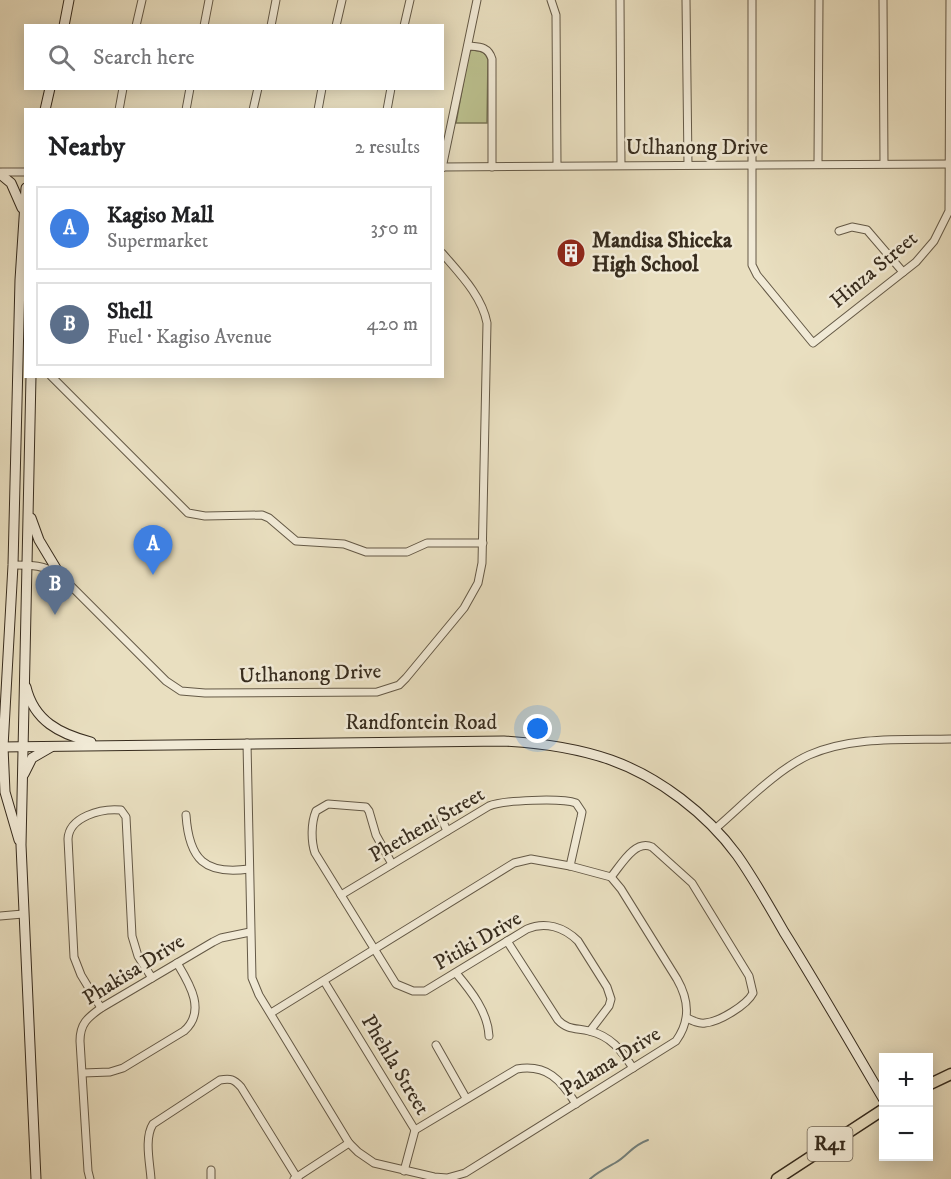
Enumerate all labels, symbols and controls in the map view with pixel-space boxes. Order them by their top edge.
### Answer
search box [24,24,444,90]
icon: search [45,41,78,74]
text: Search here [93,44,195,71]
text: Nearby [48,131,125,164]
text: 2 results [355,135,420,160]
street label: Utlhanong Drive [626,135,768,161]
text: Kagiso Mall [107,202,214,229]
text: A [63,216,76,241]
text: 350 m [371,216,418,241]
street label: Hinza Street [825,226,923,314]
place label: Mandisa Shiceka High School [592,228,733,278]
text: Supermarket [107,229,208,254]
building icon: Mandisa Shiceka High School [555,237,587,269]
text: Shell [107,298,152,325]
text: B [63,312,76,337]
text: 420 m [367,312,418,337]
text: Fuel · Kagiso Avenue [107,325,272,350]
pin: A [134,526,172,575]
pin: B [36,566,74,615]
street label: Utlhanong Drive [238,659,382,689]
street label: Randfontein Road [345,710,497,736]
your location [523,714,552,743]
street label: Phetheni Street [365,781,489,868]
street label: Pitiki Drive [430,905,527,976]
street label: Phakisa Drive [78,928,190,1012]
street label: Phehla Street [355,1010,435,1120]
street label: Palama Drive [556,1021,666,1103]
map controls [879,1053,933,1161]
button: + [879,1053,933,1107]
button: − [879,1107,933,1161]
road number: R41 [808,1127,852,1161]

